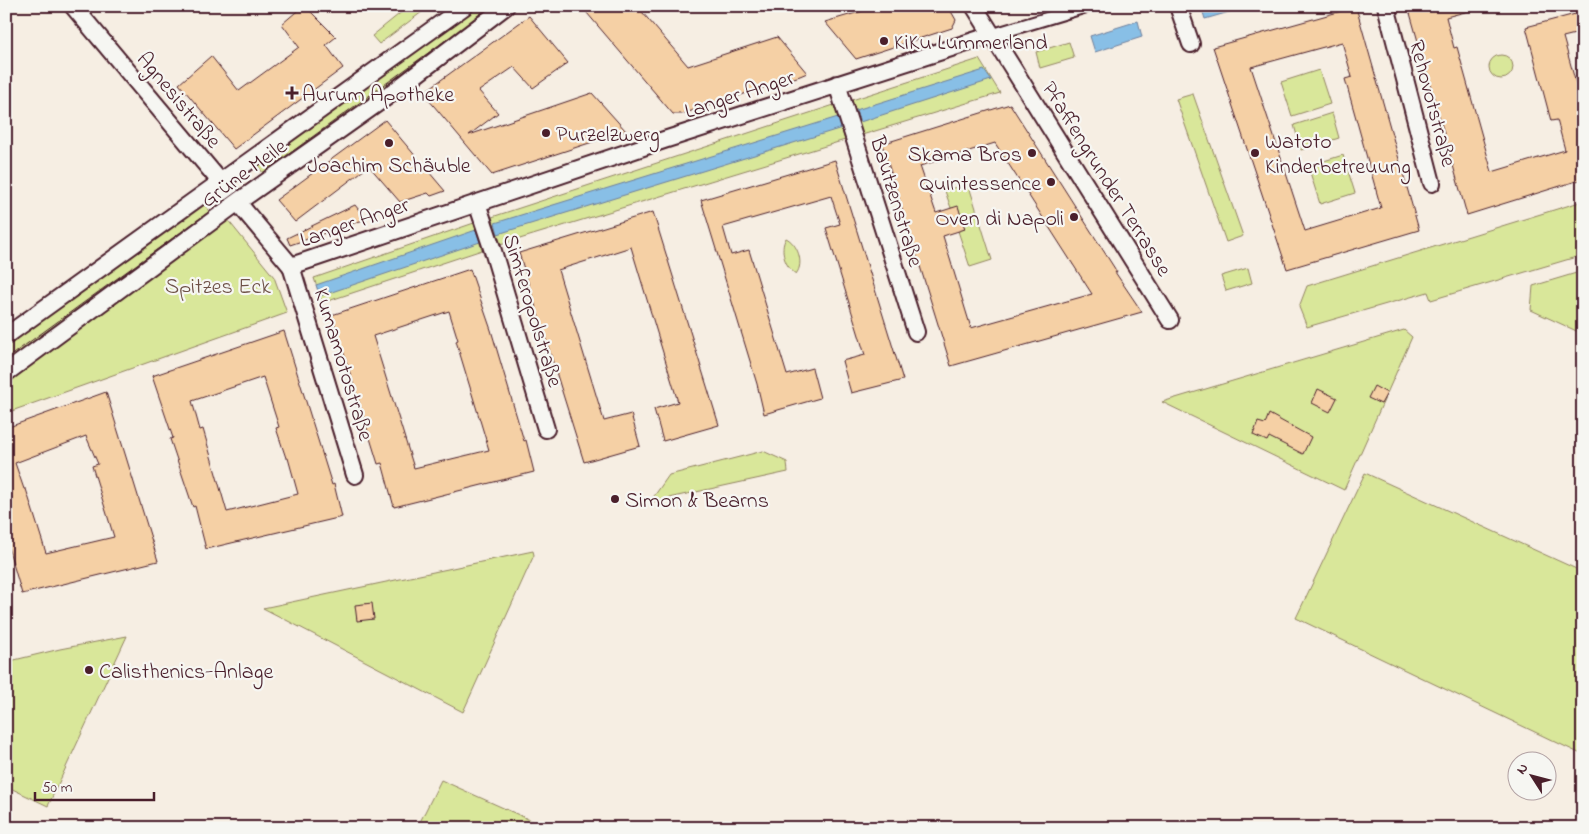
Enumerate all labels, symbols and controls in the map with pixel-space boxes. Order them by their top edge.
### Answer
place label: KiKu Lummerland [894,28,1048,60]
marker: KiKu Lummerland [878,35,890,47]
street label: Rehovotstraße [1399,37,1463,171]
street label: Agnesistraße [127,45,228,157]
street label: Langer Anger [681,63,800,130]
street label: Pfaffengrunder Terrasse [1031,76,1179,284]
place label: Aurum Apotheke [302,80,454,112]
marker: Aurum Apotheke [286,87,298,99]
place label: Purzelzwerg [556,120,660,153]
marker: Purzelzwerg [540,127,552,139]
place label: Watoto Kinderbetreuung [1265,127,1411,185]
street label: Grüne Meile [195,132,295,217]
street label: Bautzenstraße [860,132,930,271]
marker: Joachim Schäuble [383,137,395,149]
place label: Skama Bros [908,140,1022,172]
marker: Skama Bros [1026,147,1038,159]
marker: Watoto Kinderbetreuung [1249,147,1261,159]
place label: Joachim Schäuble [307,151,471,183]
place label: Quintessence [920,169,1041,201]
marker: Quintessence [1045,176,1057,188]
street label: Langer Anger [296,190,415,258]
place label: Oven di Napoli [935,204,1064,236]
marker: Oven di Napoli [1068,211,1080,223]
street label: Simferopolstraße [493,230,570,392]
park label: Spitzes Eck [165,272,271,304]
street label: Kumamotostraße [304,285,381,445]
place label: Simon & Bearns [625,486,769,518]
marker: Simon & Bearns [609,493,621,505]
place label: Calisthenics-Anlage [99,657,273,690]
marker: Calisthenics-Anlage [83,664,95,676]
north arrow [1506,752,1556,802]
text: N [1511,759,1534,779]
scale bar [35,769,154,801]
text: 50 m [42,777,73,799]

